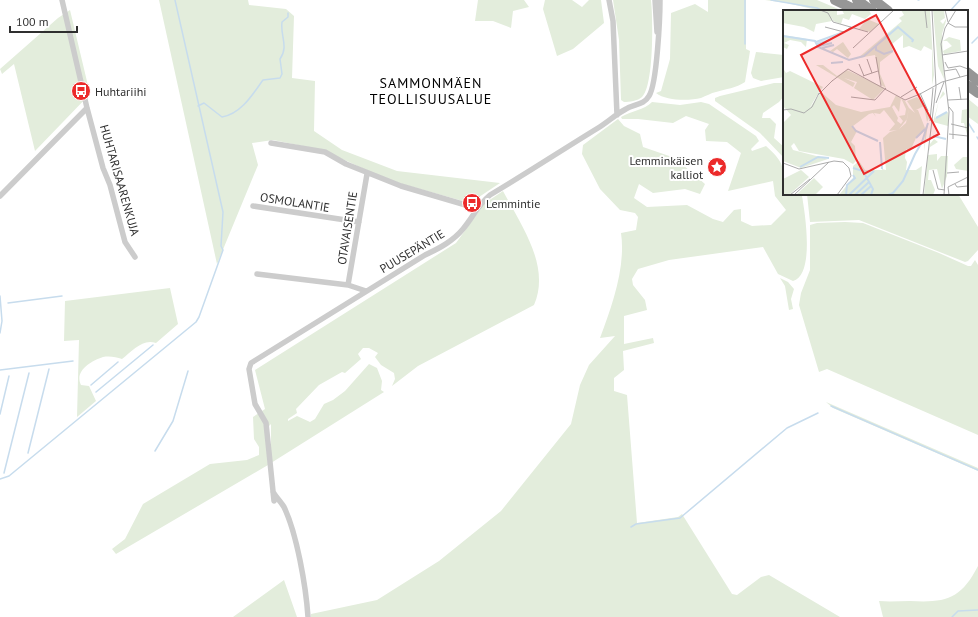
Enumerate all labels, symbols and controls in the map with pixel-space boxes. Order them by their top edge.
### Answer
scale bar [10,8,77,34]
inset map [783,10,968,195]
text: 100 m [16,14,49,29]
district label: SAMMONMÄEN TEOLLISUUSALUE [370,74,492,108]
bus stop icon: Huhtariihi [70,80,92,102]
place label: Huhtariihi [95,84,146,99]
street label: HUHTARISAARENKUJA [97,123,143,237]
place label: Lemminkäisen kalliot [630,153,703,182]
place icon: Lemminkäisen kalliot [706,156,728,178]
street label: OSMOLANTIE [259,189,331,215]
street label: OTAVAISENTIE [334,190,360,266]
bus stop icon: Lemmintie [461,192,483,214]
place label: Lemmintie [486,196,540,211]
street label: PUUSEPÄNTIE [377,226,447,276]

